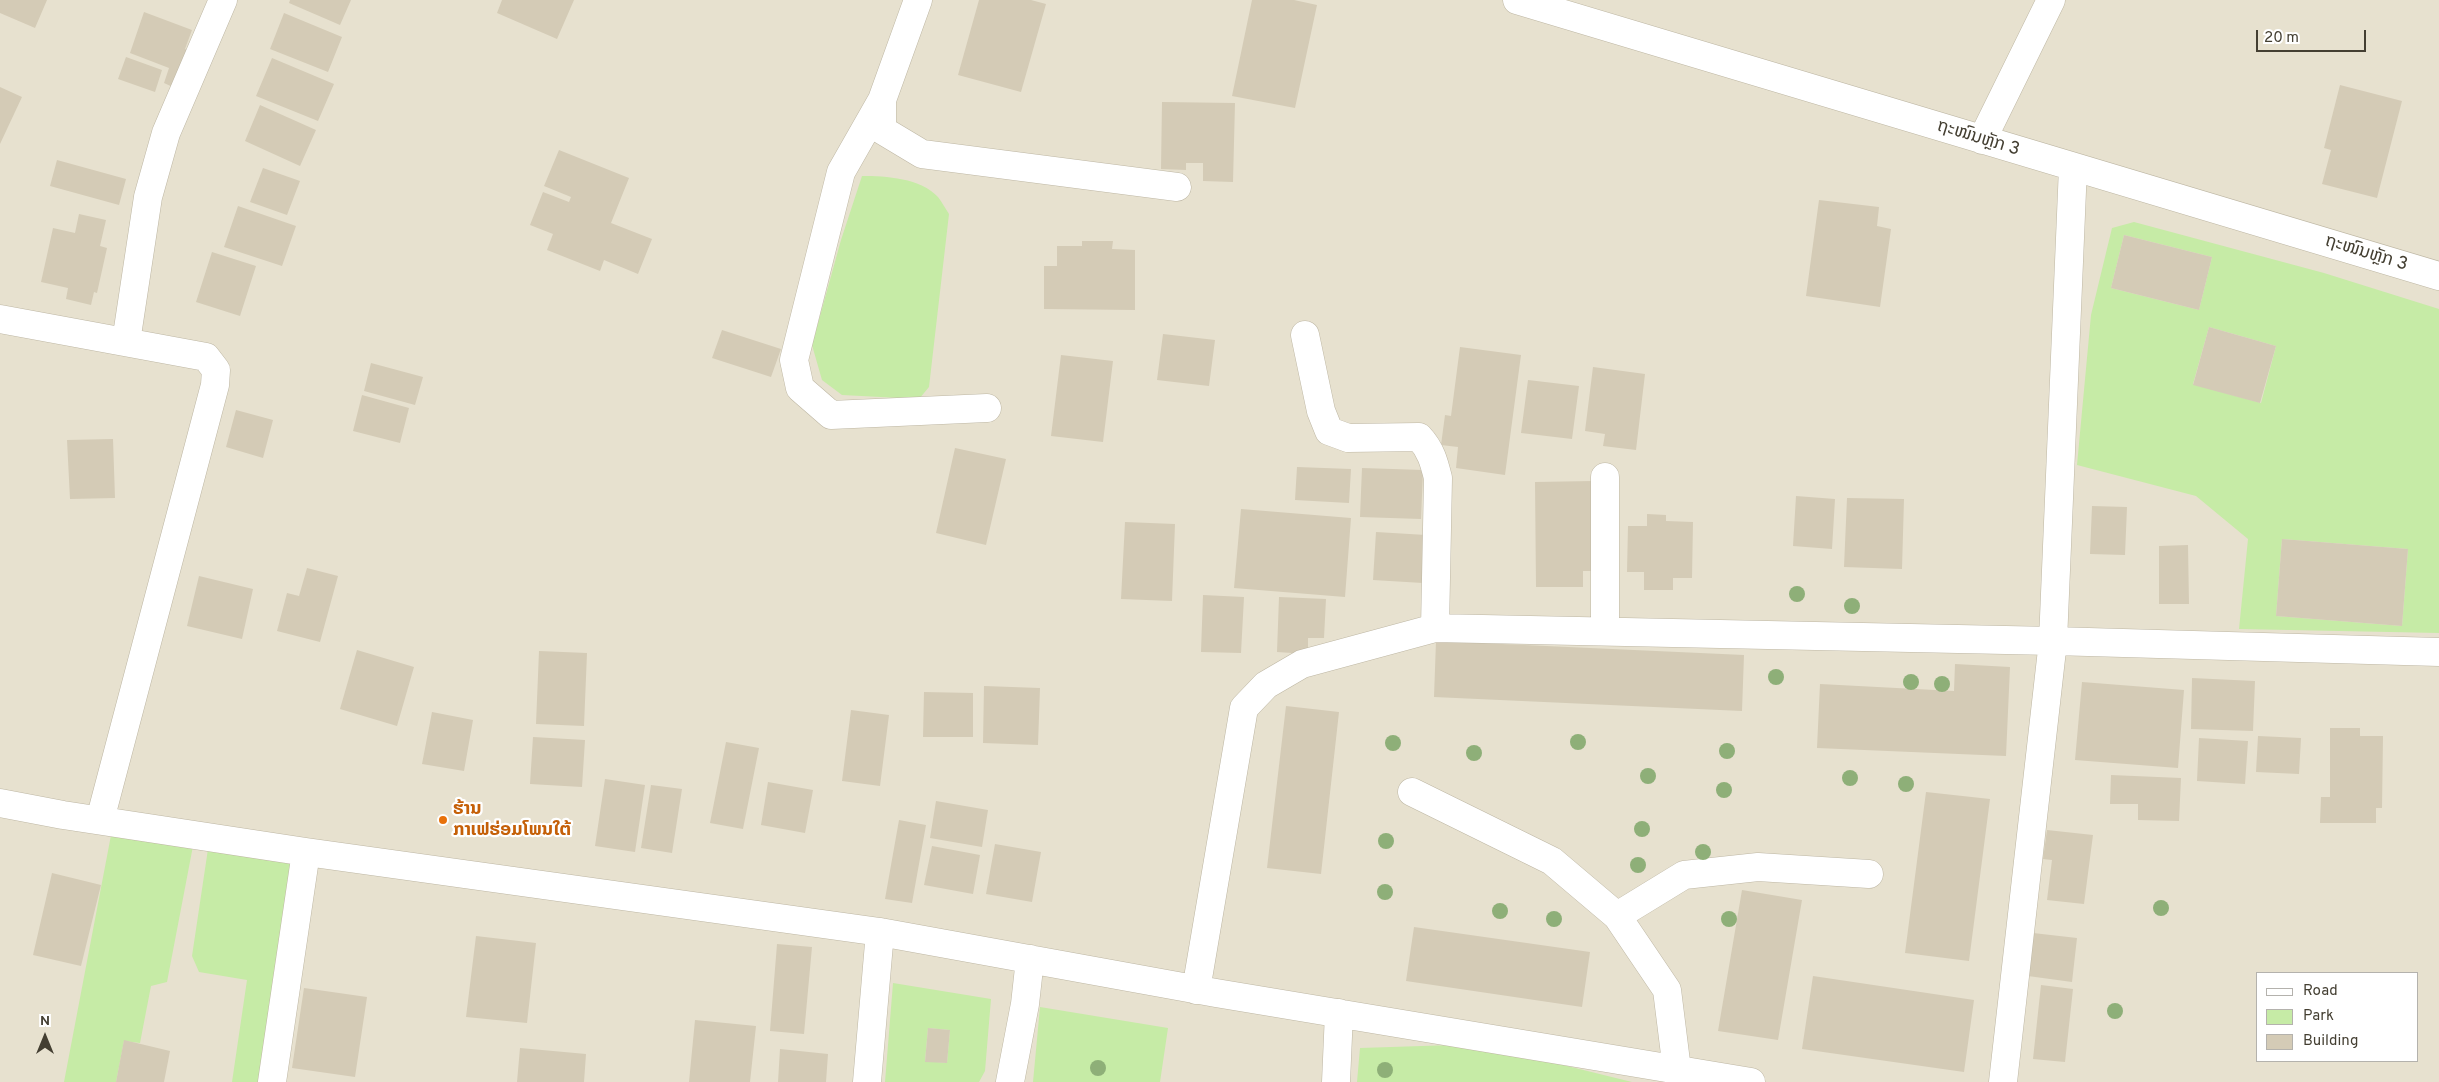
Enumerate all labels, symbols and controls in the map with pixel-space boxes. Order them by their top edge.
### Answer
scale bar [2259,20,2369,52]
text: 20 m [2264,29,2299,48]
street label: ຖະໜົນຫຼັກ 3 [1934,116,2022,162]
street label: ຖະໜົນຫຼັກ 3 [2322,231,2410,277]
place label: ຮ້ານ ກາເຟຮ່ອມໂພນໃຕ້ [453,799,571,842]
marker: ຮ້ານ ກາເຟຮ່ອມໂພນໃຕ້ [437,814,449,826]
legend [2256,972,2419,1062]
text: Road [2303,982,2338,1001]
text: Park [2303,1007,2334,1026]
north arrow [20,1012,70,1062]
text: N [40,1013,50,1030]
text: Building [2303,1032,2358,1051]

